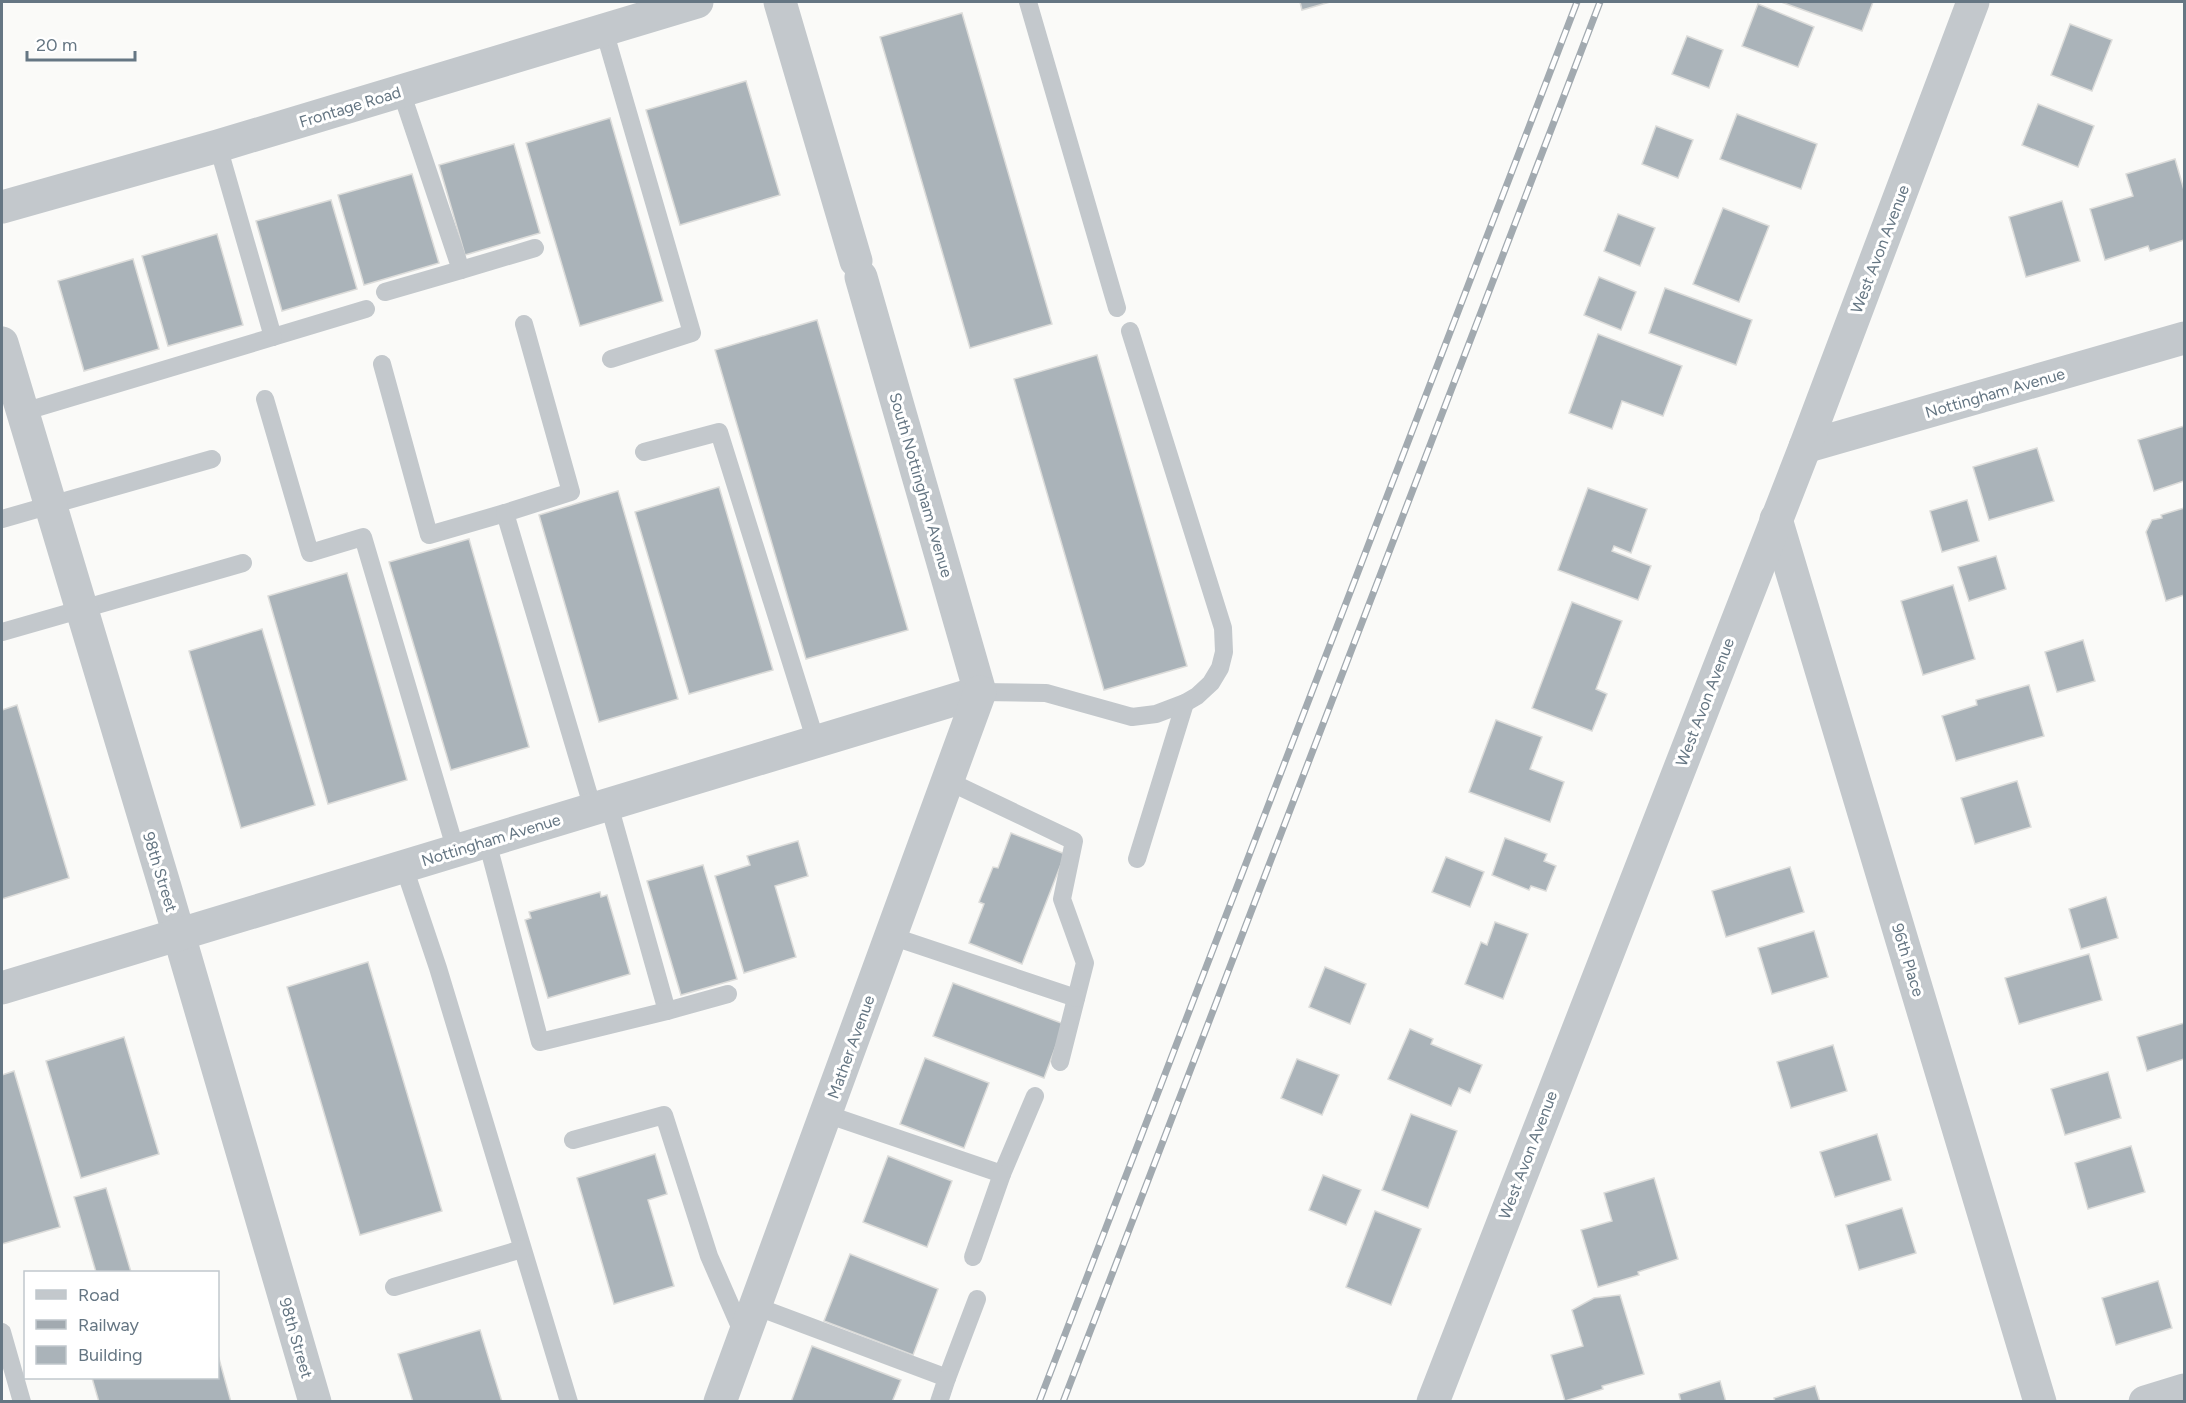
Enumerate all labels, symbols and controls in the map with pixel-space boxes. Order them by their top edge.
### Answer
scale bar [27,24,135,62]
text: 20 m [36,34,77,56]
street label: Frontage Road [297,83,403,131]
street label: West Avon Avenue [1847,182,1913,316]
street label: Nottingham Avenue [1923,364,2067,422]
street label: South Nottingham Avenue [885,390,957,580]
street label: West Avon Avenue [1672,635,1738,769]
street label: Nottingham Avenue [419,810,563,870]
street label: 98th Street [139,830,181,914]
street label: 96th Place [1888,921,1928,999]
street label: Mather Avenue [823,992,879,1101]
street label: West Avon Avenue [1495,1088,1561,1222]
legend [24,1271,219,1379]
text: Road [78,1284,119,1306]
street label: 98th Street [275,1296,317,1380]
text: Railway [78,1314,140,1336]
text: Building [78,1344,143,1366]

